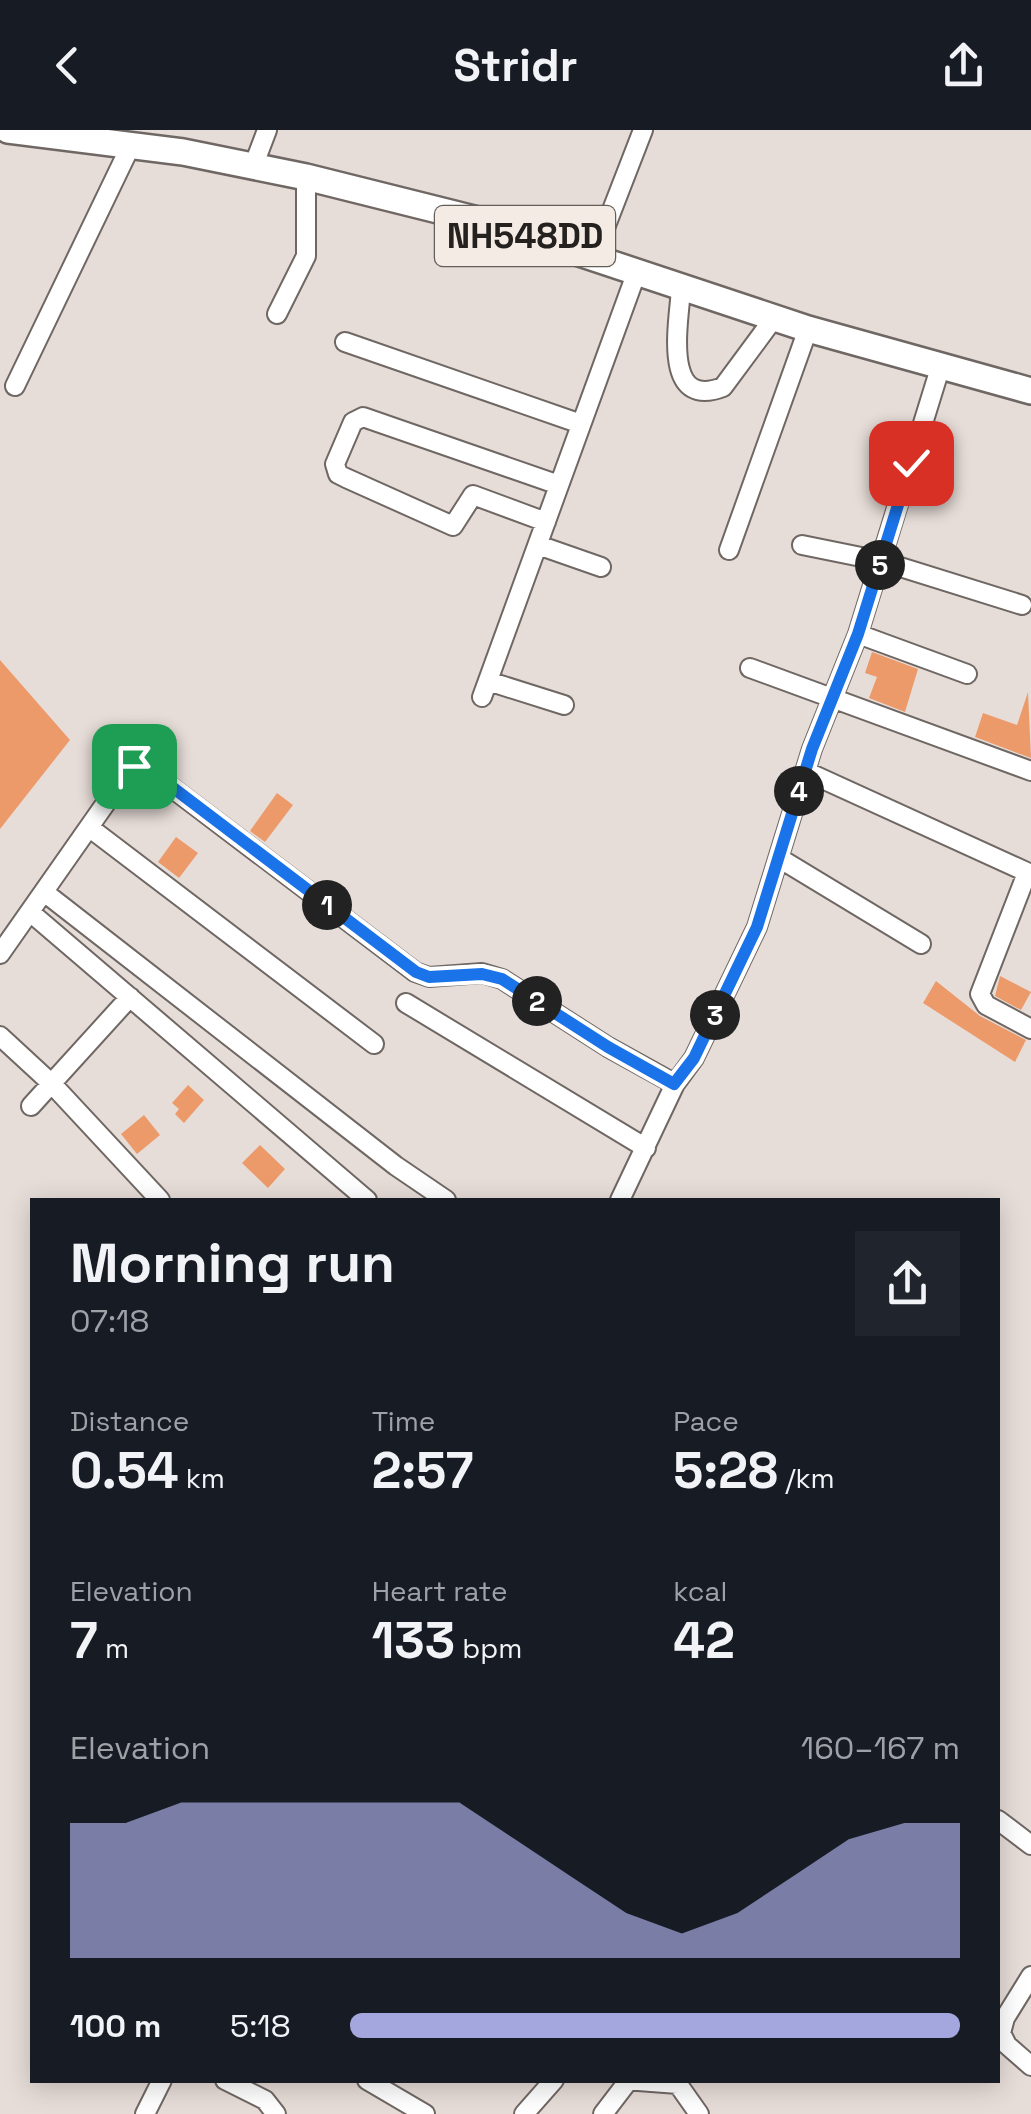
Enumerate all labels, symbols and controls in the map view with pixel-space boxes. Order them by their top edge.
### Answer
text: Stridr [453,37,578,94]
icon: back [40,38,95,93]
icon: share [936,38,991,93]
road number: NH548DD [435,206,615,266]
pin [869,421,954,506]
icon: check [884,436,939,491]
pin: 5 [855,540,905,590]
text: 5 [872,547,888,583]
pin [92,724,177,809]
icon: arrive [107,739,162,794]
pin: 4 [774,766,824,816]
text: 4 [790,773,808,809]
pin: 1 [302,880,352,930]
text: 1 [321,887,333,923]
pin: 2 [512,976,562,1026]
text: 2 [529,983,545,1019]
pin: 3 [690,990,740,1040]
text: 3 [706,997,724,1033]
text: Morning run [70,1228,395,1298]
button: share [855,1231,960,1336]
text: 07:18 [70,1301,149,1341]
text: Distance [70,1403,189,1439]
text: Time [372,1403,435,1439]
text: Pace [673,1403,739,1439]
text: 0.54 [70,1439,179,1503]
text: 2:57 [372,1439,473,1503]
text: 5:28 [673,1439,778,1503]
text: km [179,1460,225,1496]
text: /km [778,1460,835,1496]
text: Elevation [70,1573,193,1609]
text: Heart rate [372,1573,508,1609]
text: kcal [673,1573,727,1609]
text: 7 [70,1609,98,1673]
text: 133 [372,1609,455,1673]
text: 42 [673,1609,735,1673]
text: m [98,1630,129,1666]
text: bpm [455,1630,522,1666]
text: Elevation [70,1728,210,1768]
text: 160–167 m [801,1728,960,1768]
text: 100 m [70,2006,161,2046]
text: 5:18 [230,2006,291,2046]

